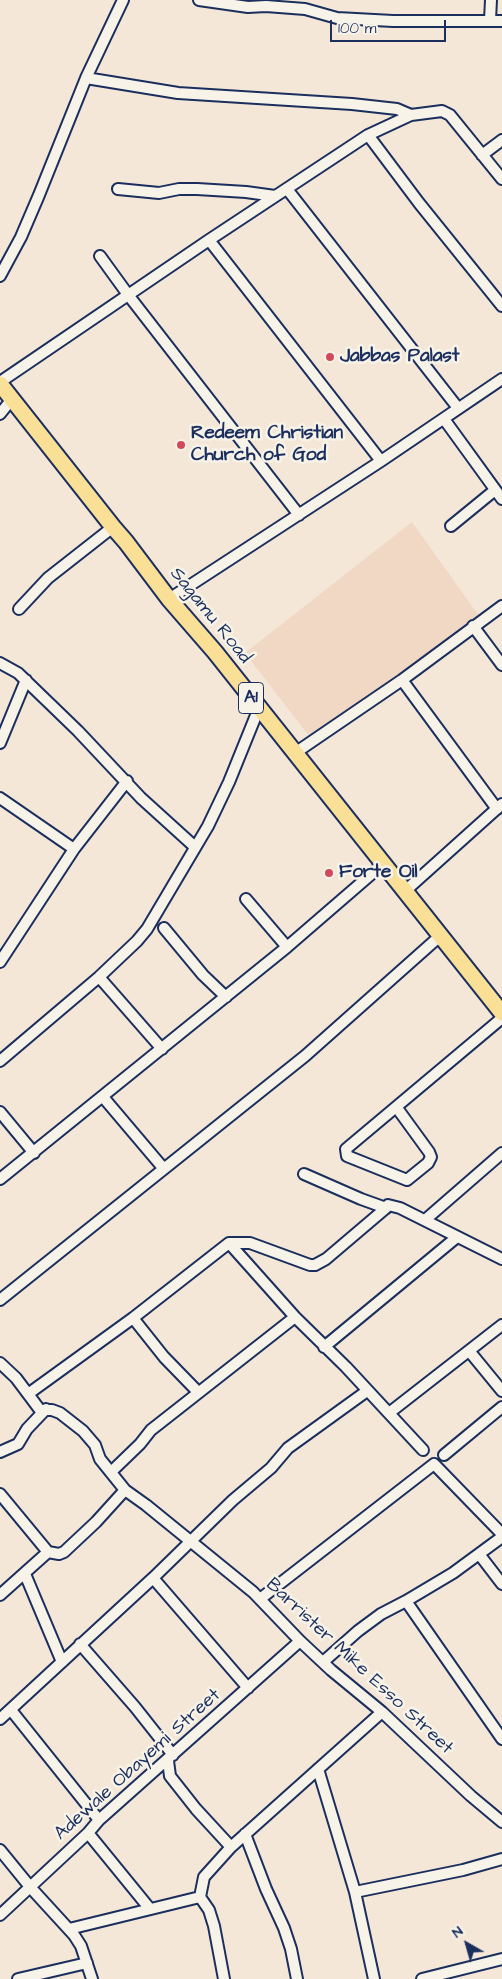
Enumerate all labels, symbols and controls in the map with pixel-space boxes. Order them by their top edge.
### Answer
scale bar [332,10,448,42]
text: 100 m [338,18,377,39]
place label: Jabbas Palast [340,346,460,368]
marker: Jabbas Palast [324,351,336,363]
place label: Redeem Christian Church of God [191,423,343,467]
marker: Redeem Christian Church of God [175,439,187,451]
street label: Sagamu Road [164,563,256,669]
road number: A1 [238,682,264,714]
place label: Forte Oil [339,862,417,884]
marker: Forte Oil [323,867,335,879]
street label: Barrister Mike Esso Street [261,1574,457,1760]
street label: Adewale Obayemi Street [50,1684,226,1846]
north arrow [442,1919,492,1969]
text: N [448,1922,467,1943]

